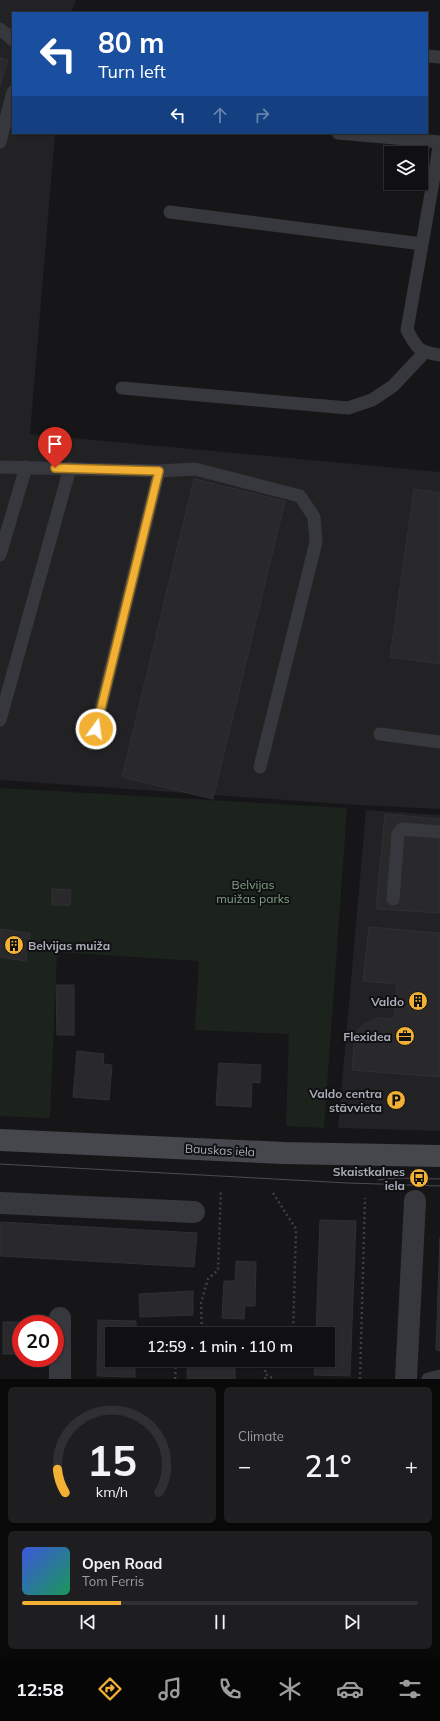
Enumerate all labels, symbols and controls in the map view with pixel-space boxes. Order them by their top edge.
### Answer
text: 80 m [98,25,164,60]
icon: left [32,28,84,80]
text: Turn left [98,60,166,83]
icon: left [167,104,189,126]
icon: ahead [209,104,231,126]
icon: right [251,104,273,126]
map controls [384,146,428,190]
button: layers [384,146,428,190]
pin [38,427,72,468]
icon: arrive [44,433,66,455]
position arrow [75,708,117,750]
park label: Belvijas muižas parks [216,877,290,906]
building icon: Belvijas muiža [3,934,25,956]
place label: Belvijas muiža [28,938,110,953]
building icon: Valdo [407,990,429,1012]
place label: Valdo [370,994,404,1009]
office icon: Flexidea [394,1025,416,1047]
place label: Flexidea [343,1029,391,1044]
place label: Valdo centra stāvvieta [308,1086,382,1115]
parking icon: Valdo centra stāvvieta [385,1089,407,1111]
street label: Bauskas iela [185,1141,255,1159]
place label: Skaistkalnes iela [333,1164,405,1193]
bus stop icon: Skaistkalnes iela [408,1167,430,1189]
speed limit sign: 20 [12,1315,64,1367]
text: 12:59 · 1 min · 110 m [147,1337,293,1356]
text: Climate [238,1428,284,1444]
text: 15 [87,1434,137,1486]
text: 21° [304,1447,352,1485]
text: − [238,1452,251,1480]
text: + [405,1452,418,1480]
text: km/h [96,1483,128,1501]
text: Open Road [82,1554,162,1573]
text: Tom Ferris [82,1573,144,1589]
icon: previous [77,1611,99,1633]
icon: pause [209,1611,231,1633]
icon: next [341,1611,363,1633]
icon: directions [96,1675,124,1703]
icon: music [156,1675,184,1703]
icon: phone [216,1675,244,1703]
icon: climate [276,1675,304,1703]
icon: car [336,1675,364,1703]
icon: filters [396,1675,424,1703]
text: 12:58 [16,1678,64,1701]

